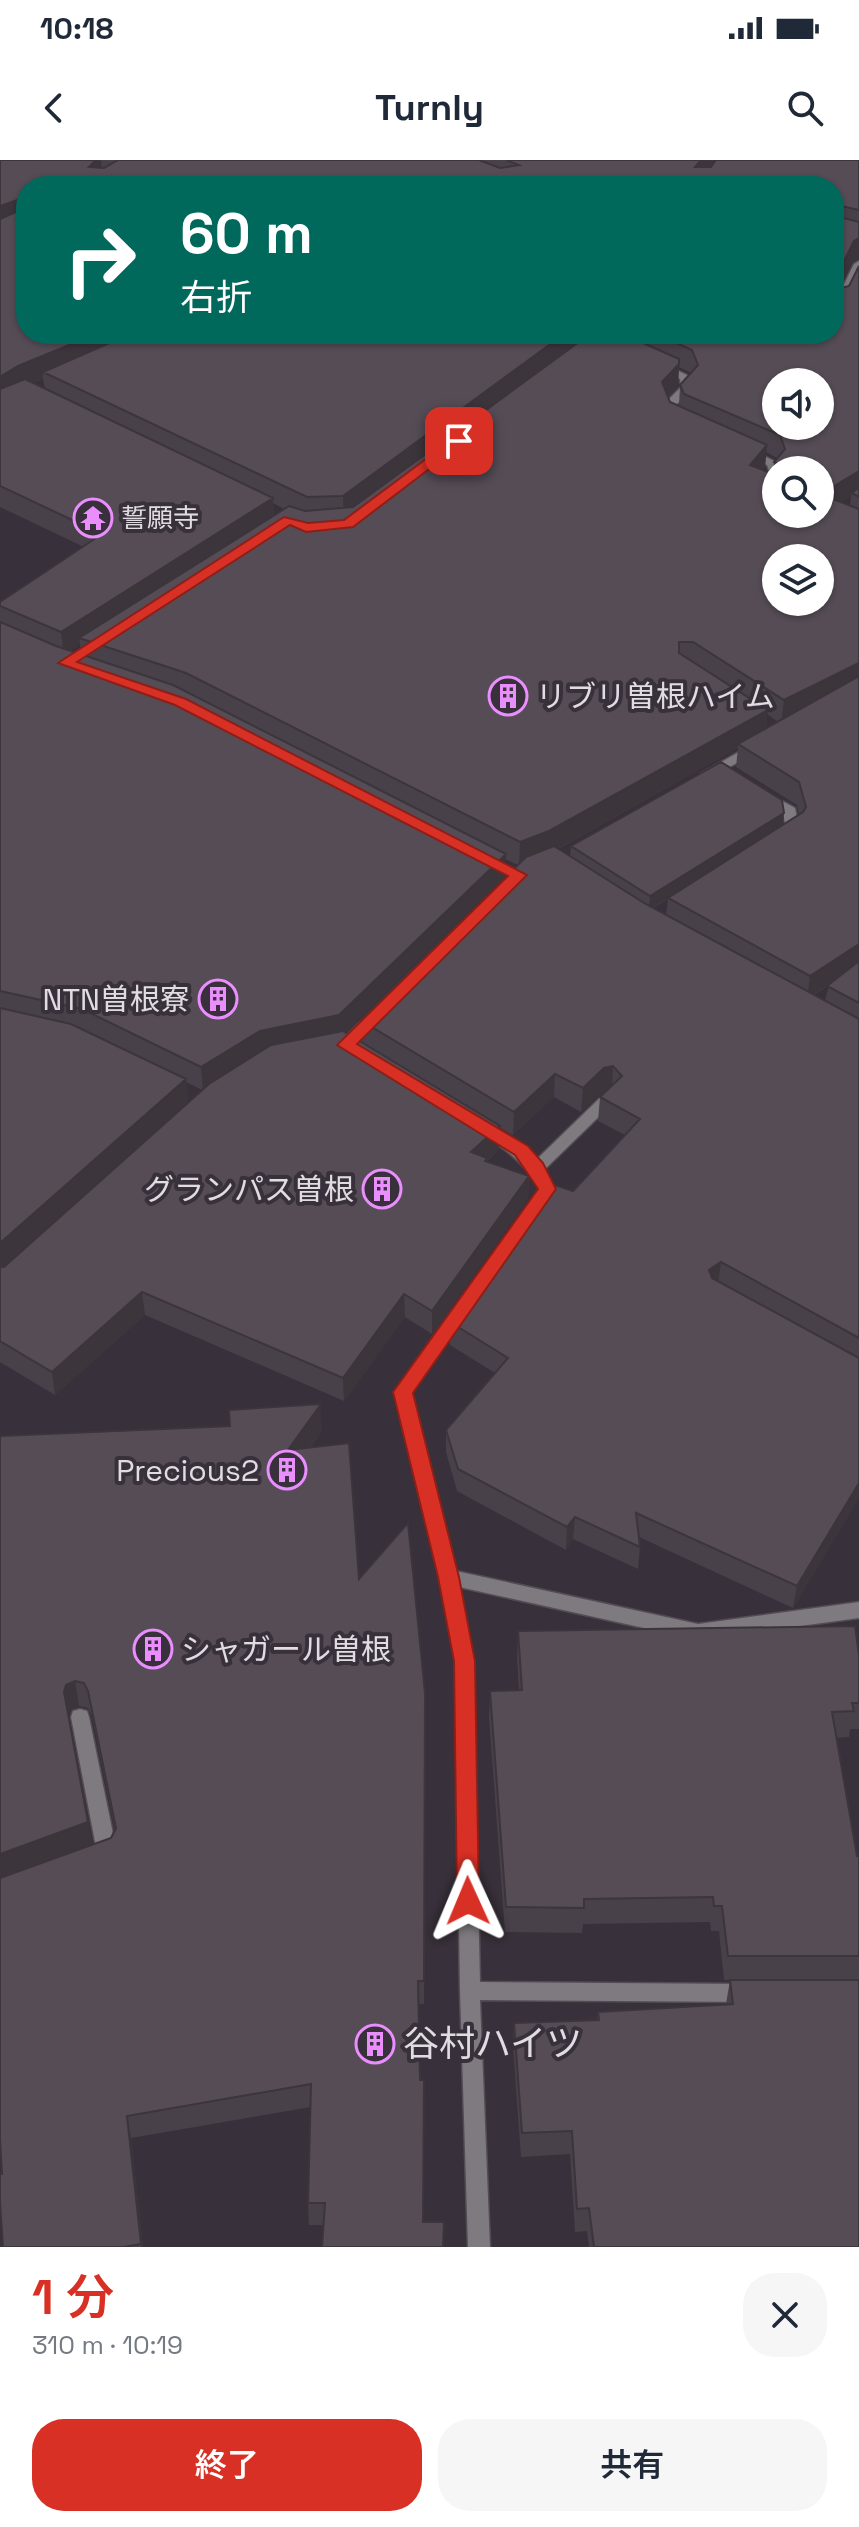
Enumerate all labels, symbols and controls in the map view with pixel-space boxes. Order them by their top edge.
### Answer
text: 10:18 [40,9,114,48]
text: Turnly [375,85,484,131]
icon: back [32,86,76,130]
icon: search [783,86,827,130]
text: 60 m [180,198,313,269]
icon: right [48,208,152,312]
text: 右折 [180,275,252,321]
map controls [762,368,834,616]
button: sound [762,368,834,440]
pin [425,407,493,475]
icon: arrive [437,419,481,463]
button: search [762,456,834,528]
temple icon: 誓願寺 [72,497,114,539]
place label: 誓願寺 [121,501,199,535]
button: layers [762,544,834,616]
building icon: リブリ曽根ハイム [487,675,529,717]
place label: リブリ曽根ハイム [536,677,775,716]
building icon: NTN曽根寮 [197,978,239,1020]
place label: NTN曽根寮 [43,980,190,1019]
building icon: グランパス曽根 [361,1168,403,1210]
place label: グランパス曽根 [144,1170,354,1209]
building icon: Precious2 [266,1449,308,1491]
place label: Precious2 [116,1451,259,1490]
building icon: シャガール曽根 [132,1628,174,1670]
place label: シャガール曽根 [181,1630,391,1669]
position arrow [426,1859,510,1943]
place label: 谷村ハイツ [403,2021,582,2067]
building icon: 谷村ハイツ [354,2023,396,2065]
text: 1 分 [32,2267,114,2328]
button: close [743,2273,827,2357]
text: 310 m · 10:19 [32,2328,183,2362]
button: 終了 [32,2419,422,2511]
button: 共有 [438,2419,827,2511]

